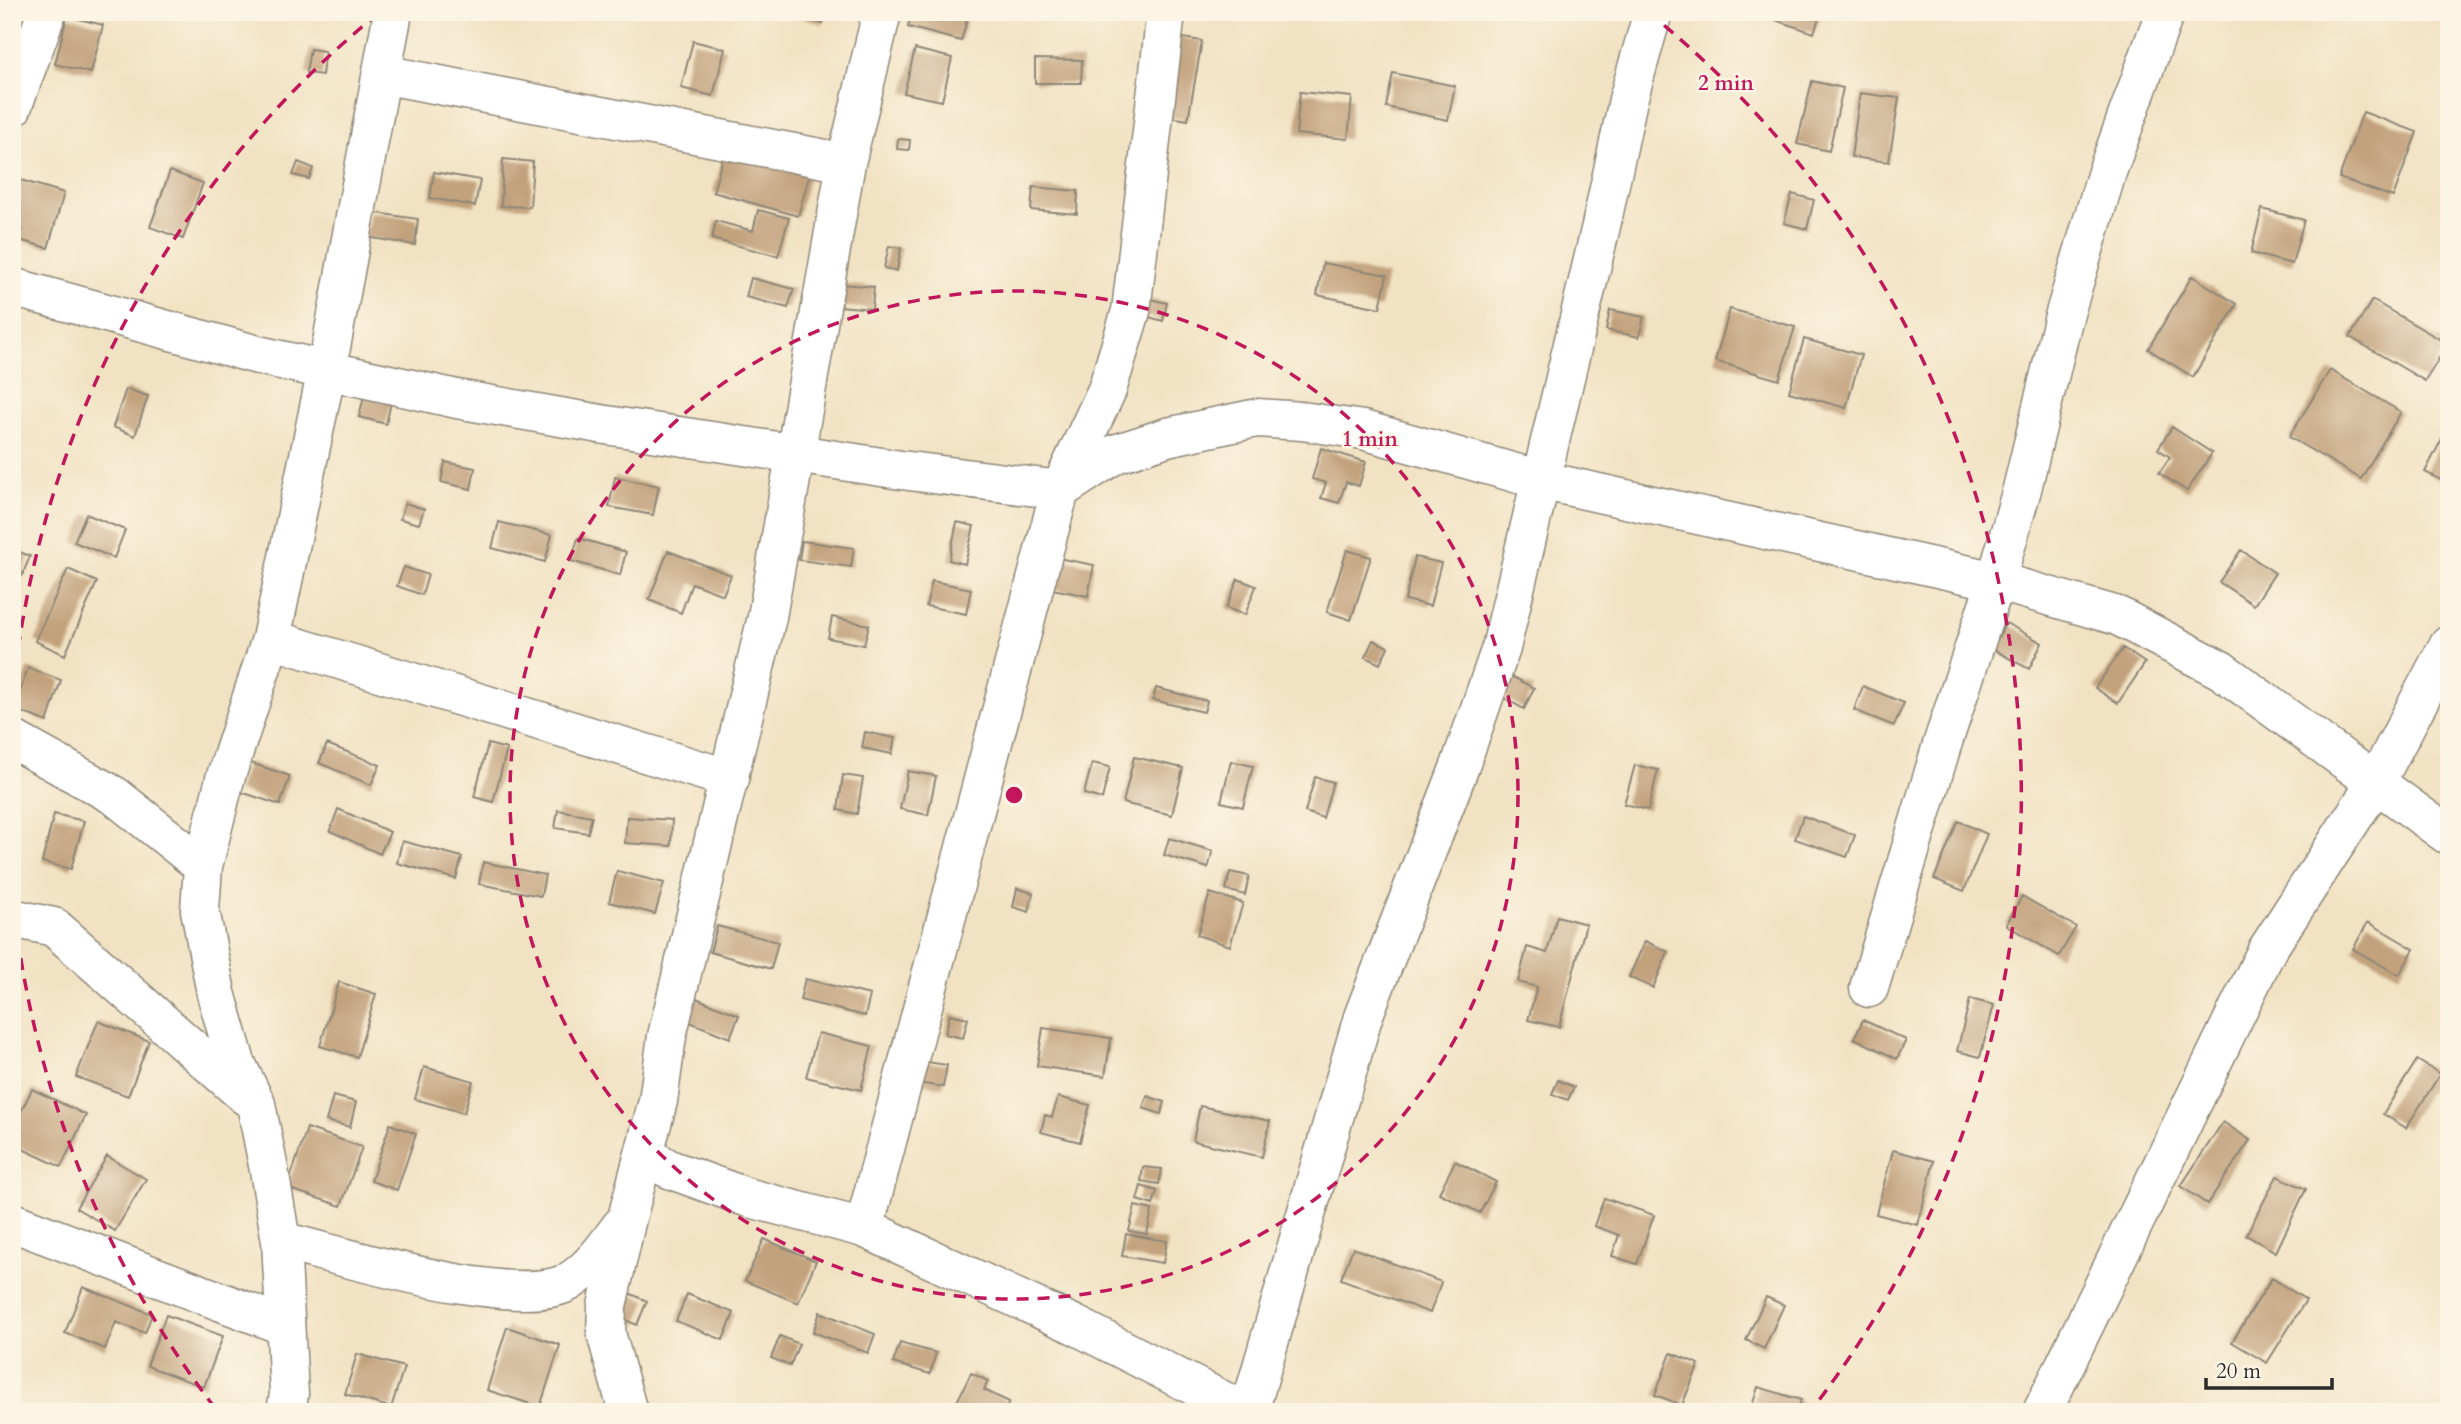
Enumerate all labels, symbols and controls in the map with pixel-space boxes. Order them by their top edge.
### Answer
text: 2 min [1698,69,1754,98]
text: 1 min [1342,425,1398,454]
centre of rings [1002,783,1026,807]
scale bar [2206,1347,2332,1391]
text: 20 m [2216,1357,2261,1386]

